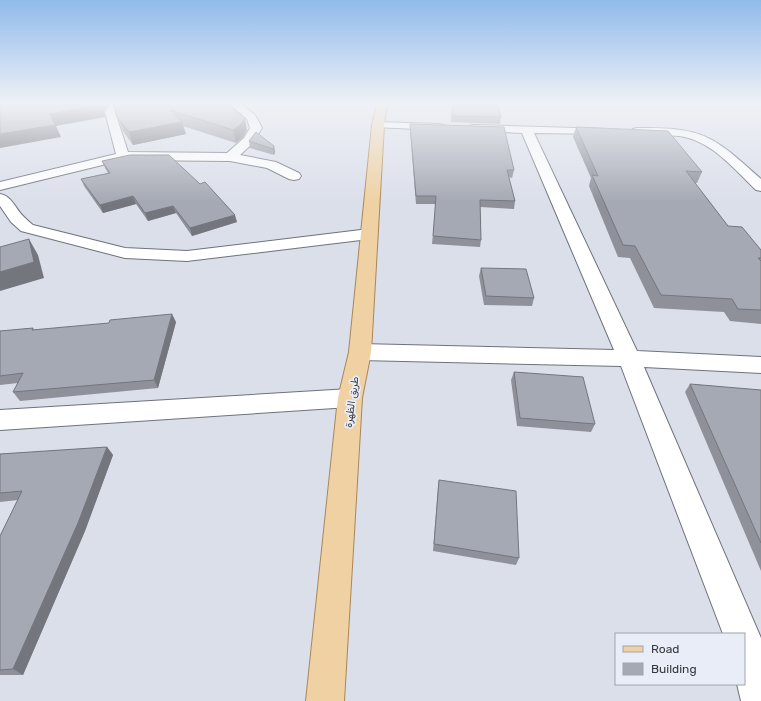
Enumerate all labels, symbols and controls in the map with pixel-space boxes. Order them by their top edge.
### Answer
street label: طريق الظهرة [342,376,362,428]
legend [615,633,745,685]
text: Road [651,642,679,656]
text: Building [651,662,697,676]

